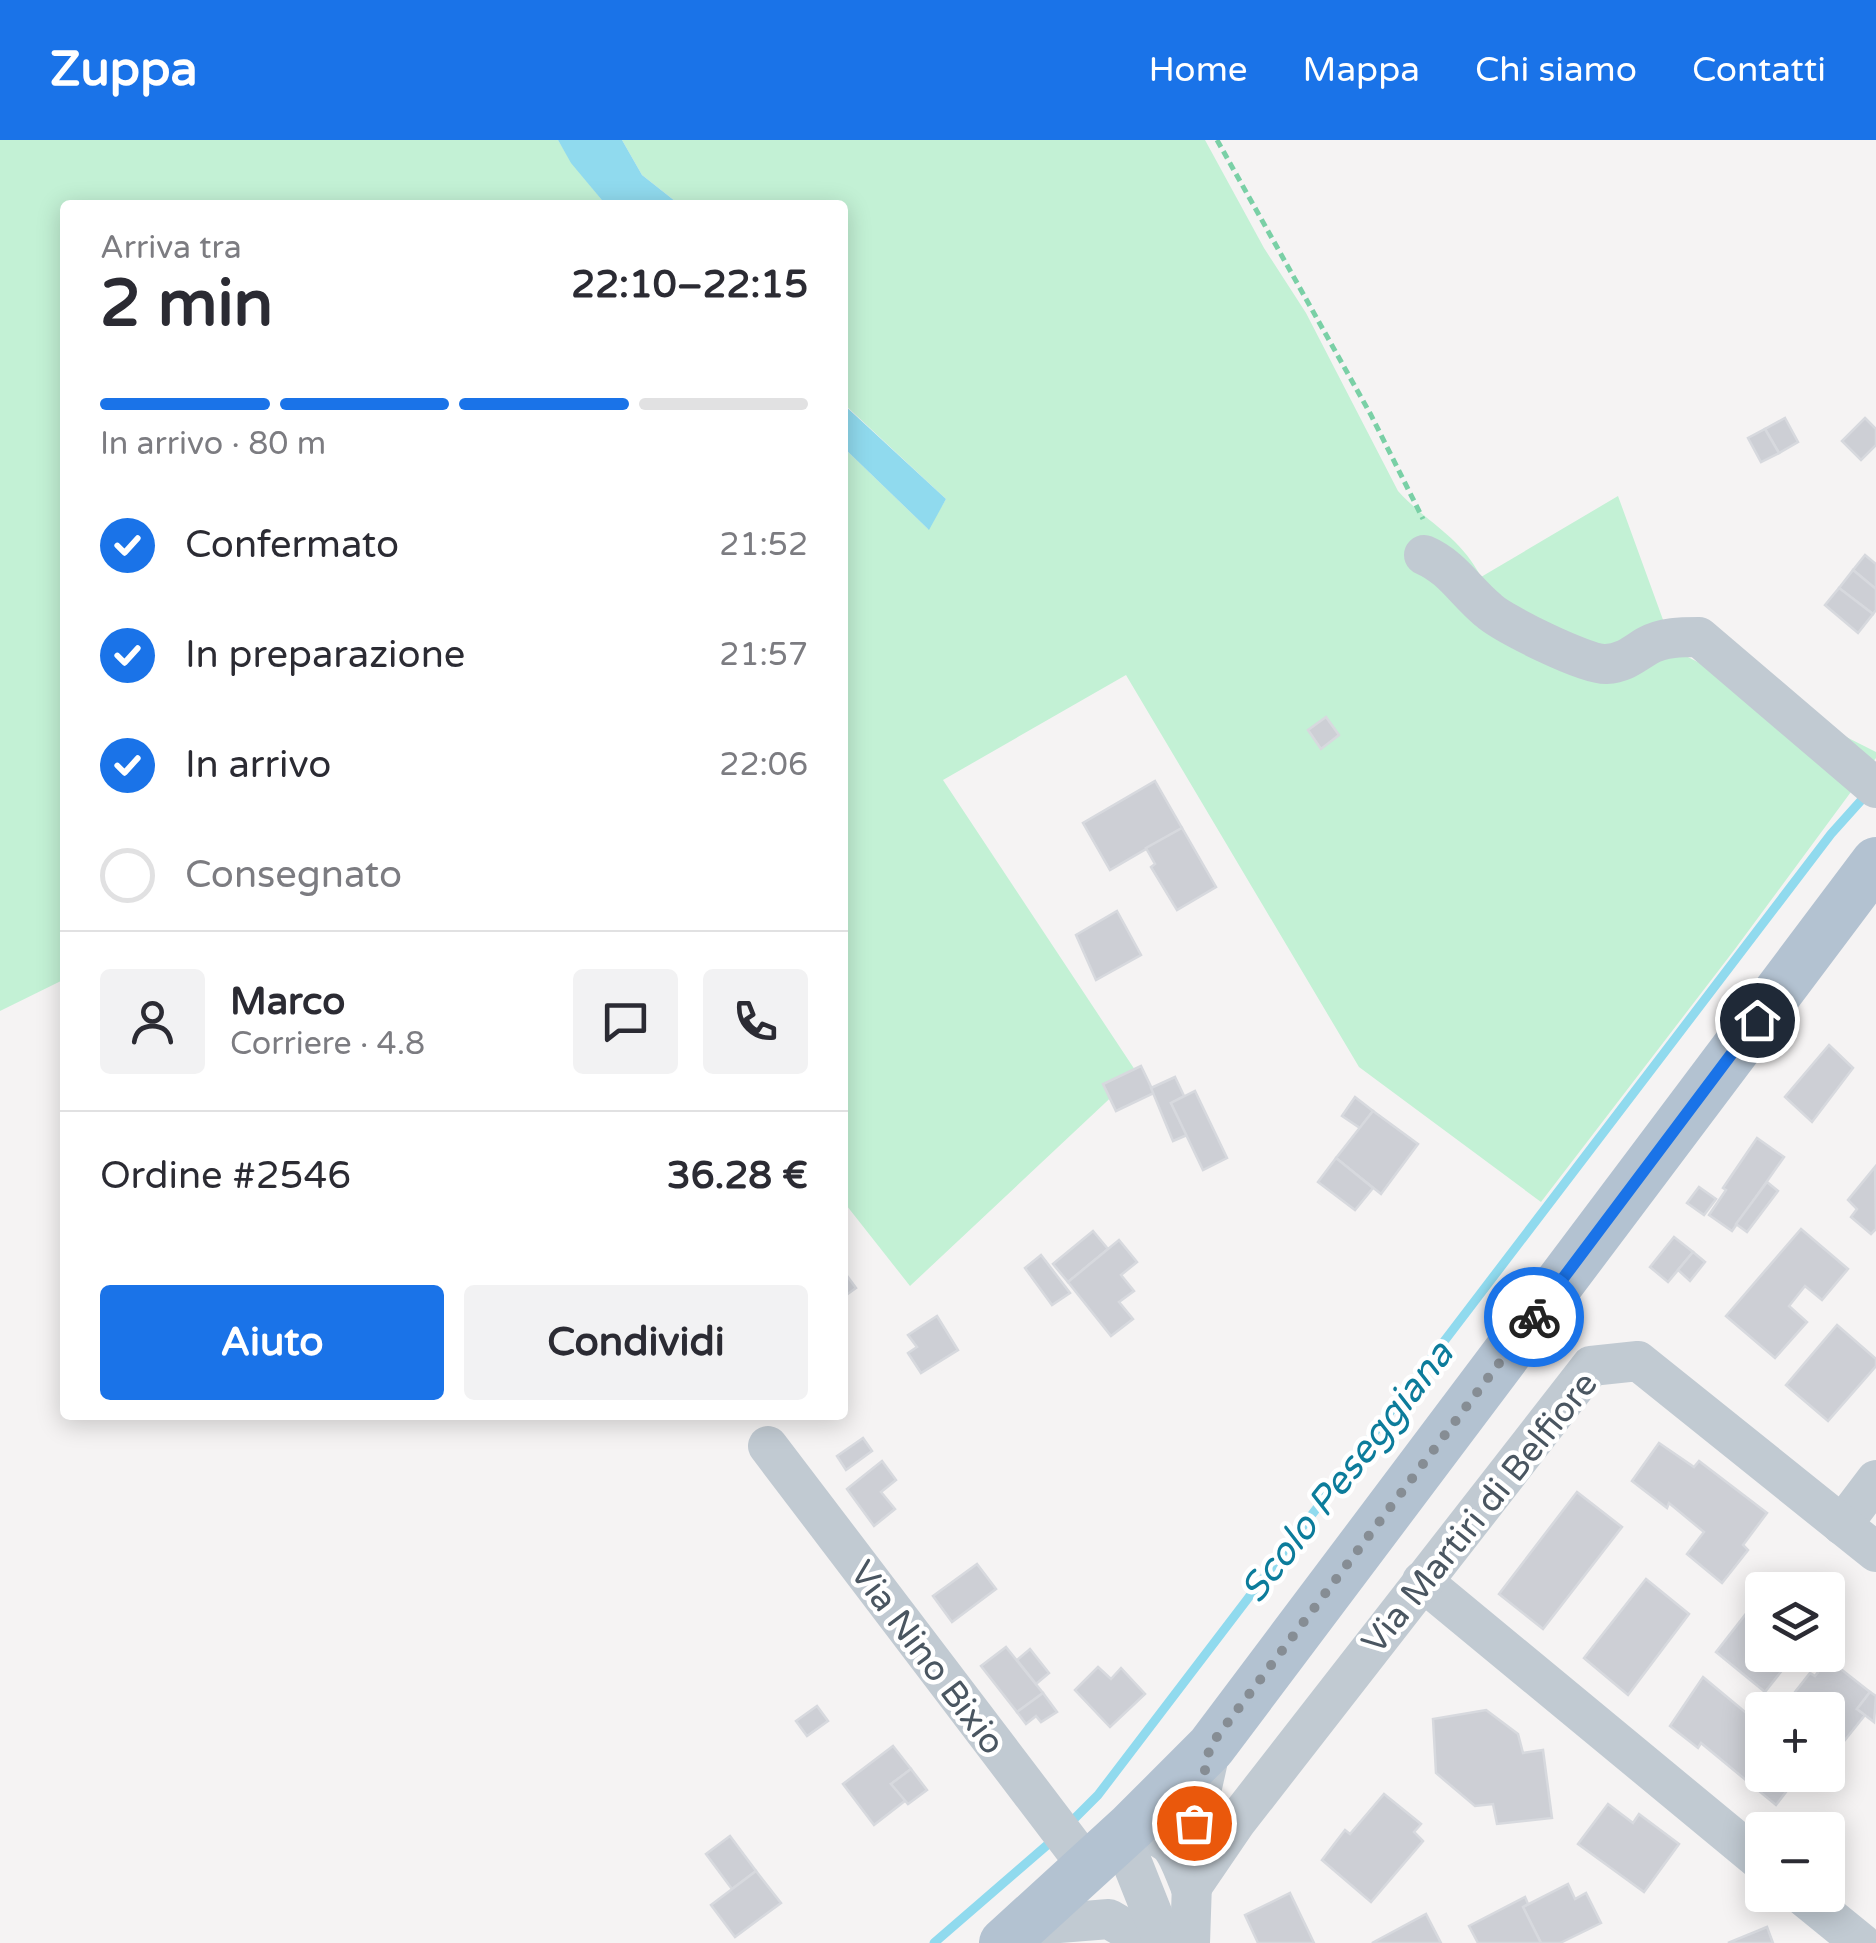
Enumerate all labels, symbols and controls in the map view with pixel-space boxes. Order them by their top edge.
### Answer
text: Zuppa [50,41,197,99]
text: Home [1148,49,1248,91]
text: Mappa [1303,49,1420,91]
text: Chi siamo [1475,49,1637,91]
text: Contatti [1692,49,1826,91]
text: Arriva tra [100,229,242,267]
text: 22:10–22:15 [571,262,808,308]
text: 2 min [100,265,273,344]
text: In arrivo · 80 m [100,425,326,463]
icon: check [100,518,155,573]
text: Confermato [185,522,399,568]
text: 21:52 [719,526,808,564]
icon: check [100,628,155,683]
text: In preparazione [185,632,465,678]
text: 21:57 [719,636,808,674]
icon: check [100,738,155,793]
text: In arrivo [185,742,331,788]
text: 22:06 [719,746,808,784]
text: Consegnato [185,852,402,898]
button: person [100,969,205,1074]
button: chat [573,969,678,1074]
button: phone [703,969,808,1074]
pin [1715,978,1800,1063]
text: Marco [230,979,345,1025]
icon: home [1730,993,1785,1048]
text: Corriere · 4.8 [230,1025,425,1063]
text: Ordine #2546 [100,1153,351,1199]
text: 36.28 € [667,1153,808,1199]
courier [1484,1267,1584,1367]
button: Aiuto [100,1285,444,1400]
button: Condividi [464,1285,808,1400]
icon: bike [1507,1290,1562,1345]
water label: Scolo Peseggiana [1231,1331,1464,1612]
street label: Via Martiri di Belfiore [1353,1364,1607,1662]
street label: Via Nino Bixio [841,1553,1013,1763]
map controls [1745,1572,1845,1912]
button: layers [1745,1572,1845,1672]
button: + [1745,1692,1845,1792]
pin [1152,1781,1237,1866]
icon: bag [1167,1796,1222,1851]
button: − [1745,1812,1845,1912]

